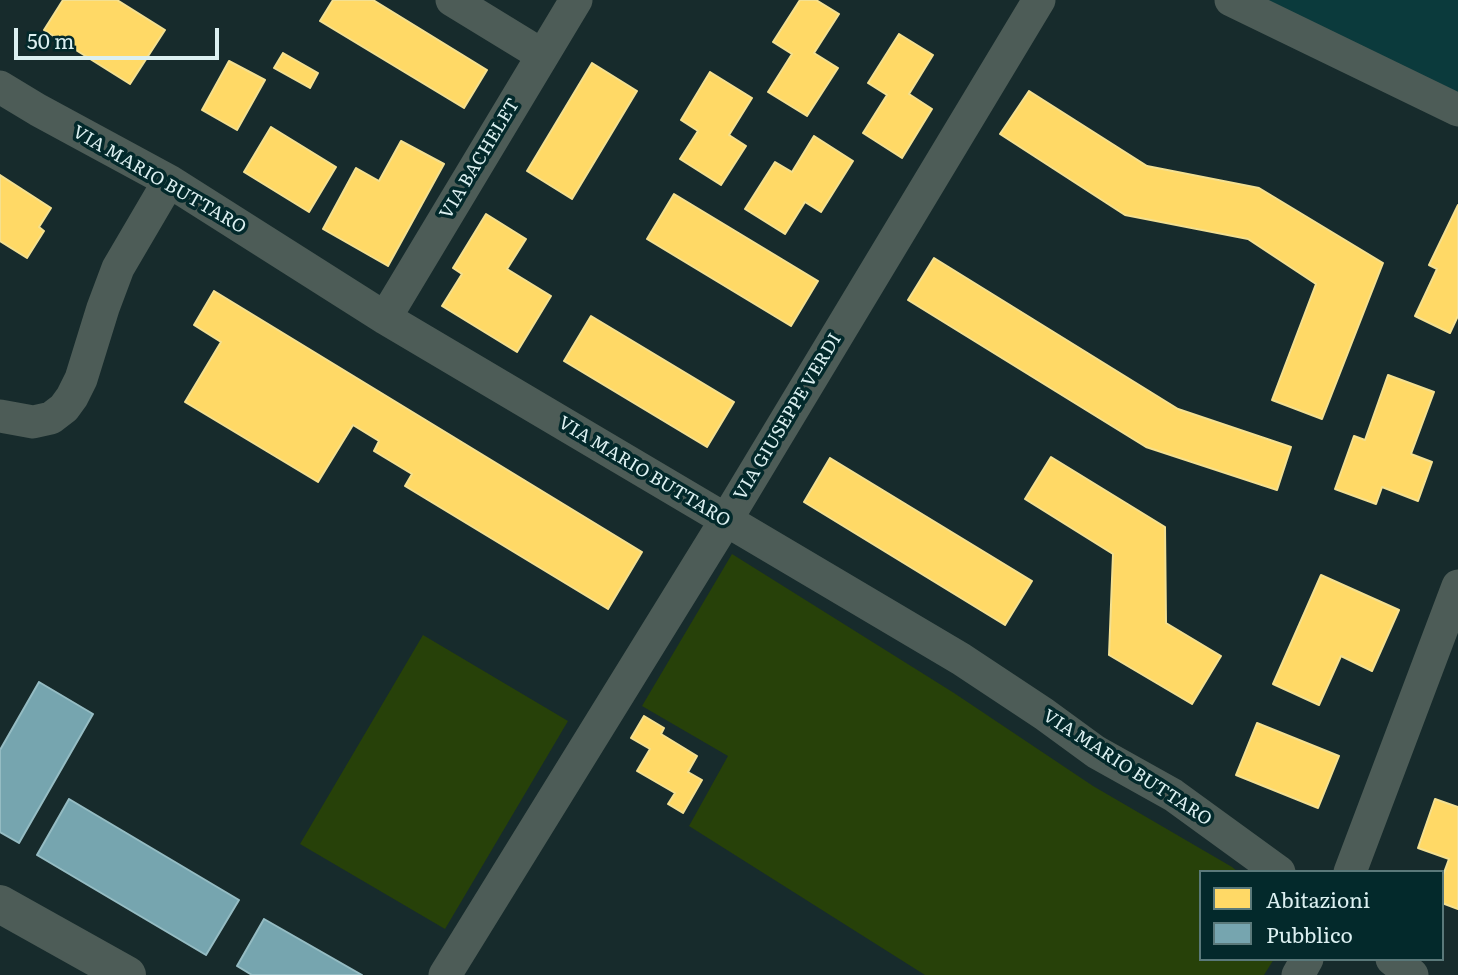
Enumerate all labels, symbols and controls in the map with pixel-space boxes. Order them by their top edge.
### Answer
scale bar [18,14,222,58]
text: 50 m [27,24,74,55]
street label: VIA BACHELET [436,95,524,223]
street label: VIA MARIO BUTTARO [68,121,250,239]
street label: VIA GIUSEPPE VERDI [730,330,846,504]
street label: VIA MARIO BUTTARO [554,412,734,532]
street label: VIA MARIO BUTTARO [1039,705,1215,831]
legend [1199,870,1444,961]
text: Abitazioni [1266,883,1370,914]
text: Pubblico [1266,918,1353,949]

